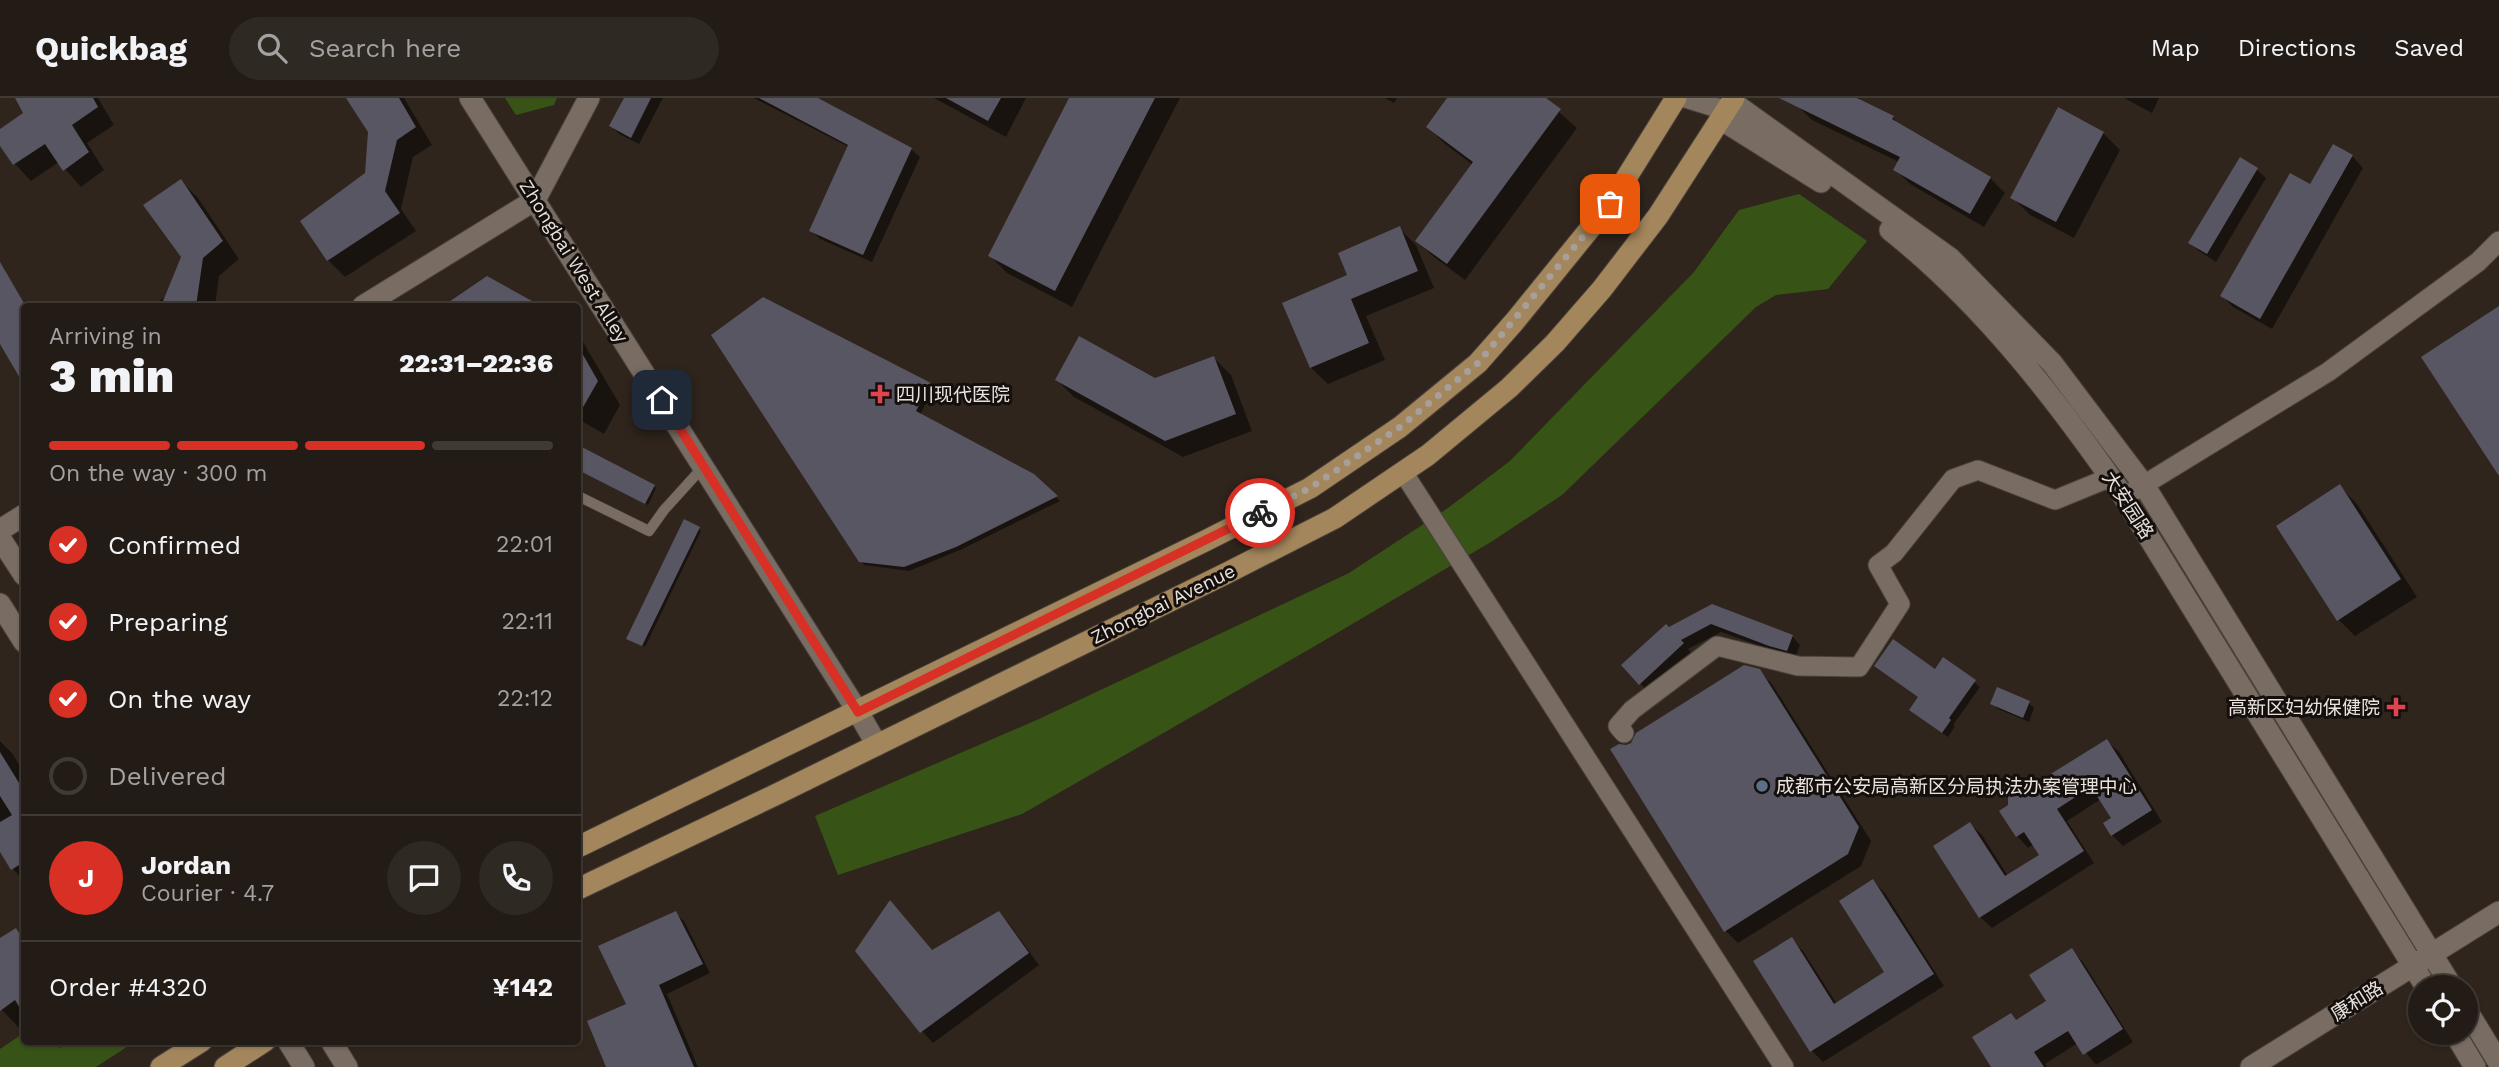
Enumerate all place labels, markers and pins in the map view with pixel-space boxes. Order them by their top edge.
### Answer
pin [1580,174,1640,234]
pin [632,370,692,430]
place label: 四川现代医院 [896,383,1010,406]
marker: 四川现代医院 [870,384,890,404]
place label: 高新区妇幼保健院 [2228,696,2380,719]
marker: 高新区妇幼保健院 [2386,697,2406,717]
place label: 成都市公安局高新区分局执法办案管理中心 [1776,775,2137,798]
marker: 成都市公安局高新区分局执法办案管理中心 [1754,778,1770,794]

